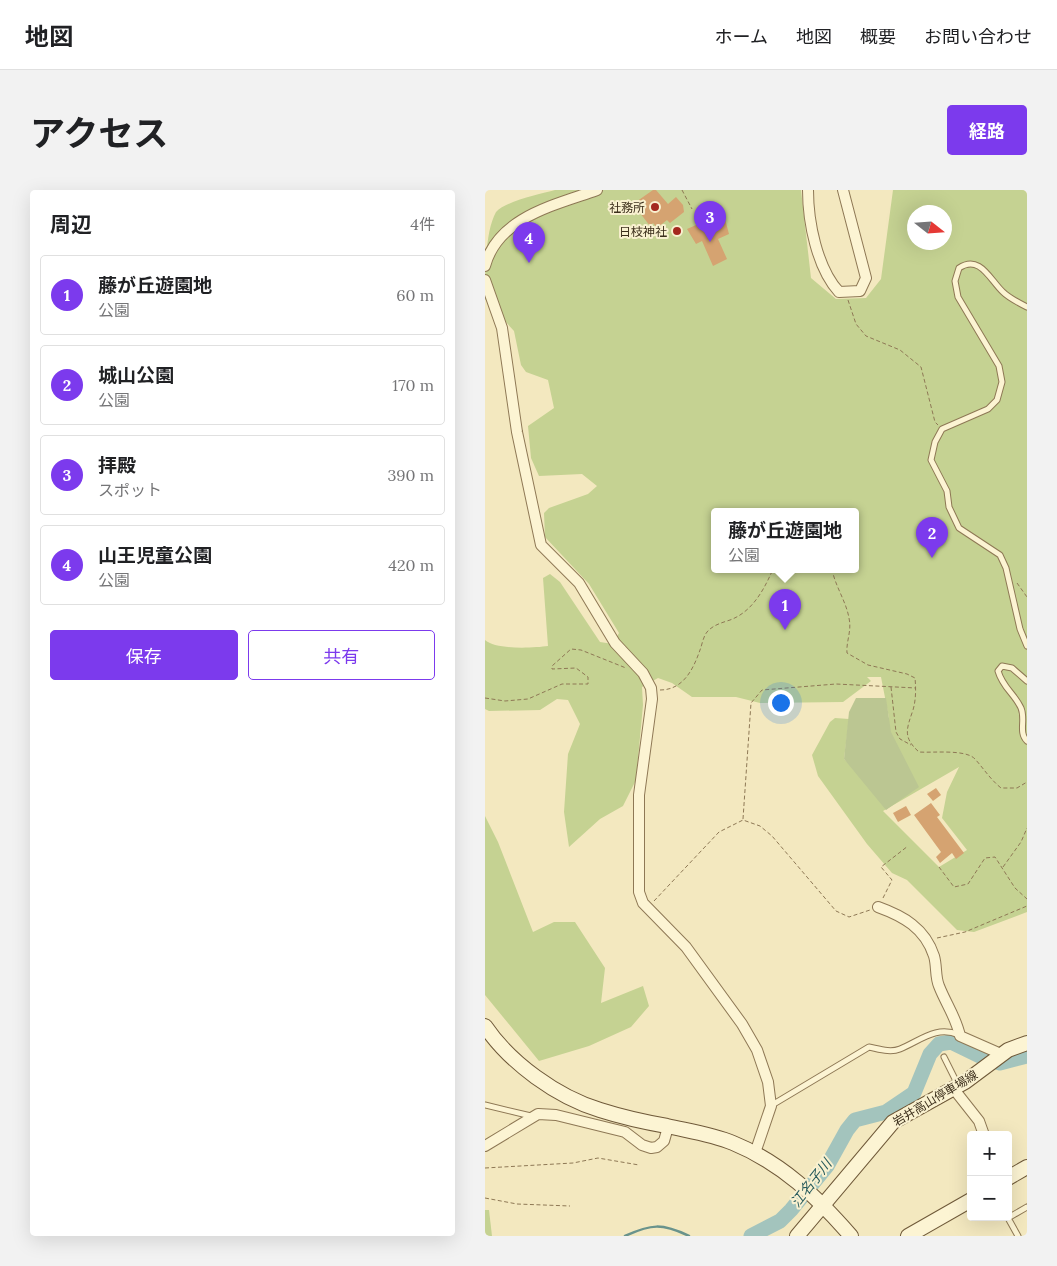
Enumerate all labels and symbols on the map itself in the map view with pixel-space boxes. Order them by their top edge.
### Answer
place label: 社務所 [609,200,645,215]
marker: 社務所 [649,201,661,213]
pin: 3 [694,201,726,242]
north arrow [907,205,952,250]
pin: 4 [513,222,545,263]
place label: 日枝神社 [619,224,667,239]
marker: 日枝神社 [671,225,683,237]
pin: 2 [916,517,948,558]
pin: 1 [769,589,801,630]
your location [768,690,794,716]
street label: 岩井高山停車場線 [890,1067,980,1129]
water label: 江名子川 [787,1154,837,1211]

